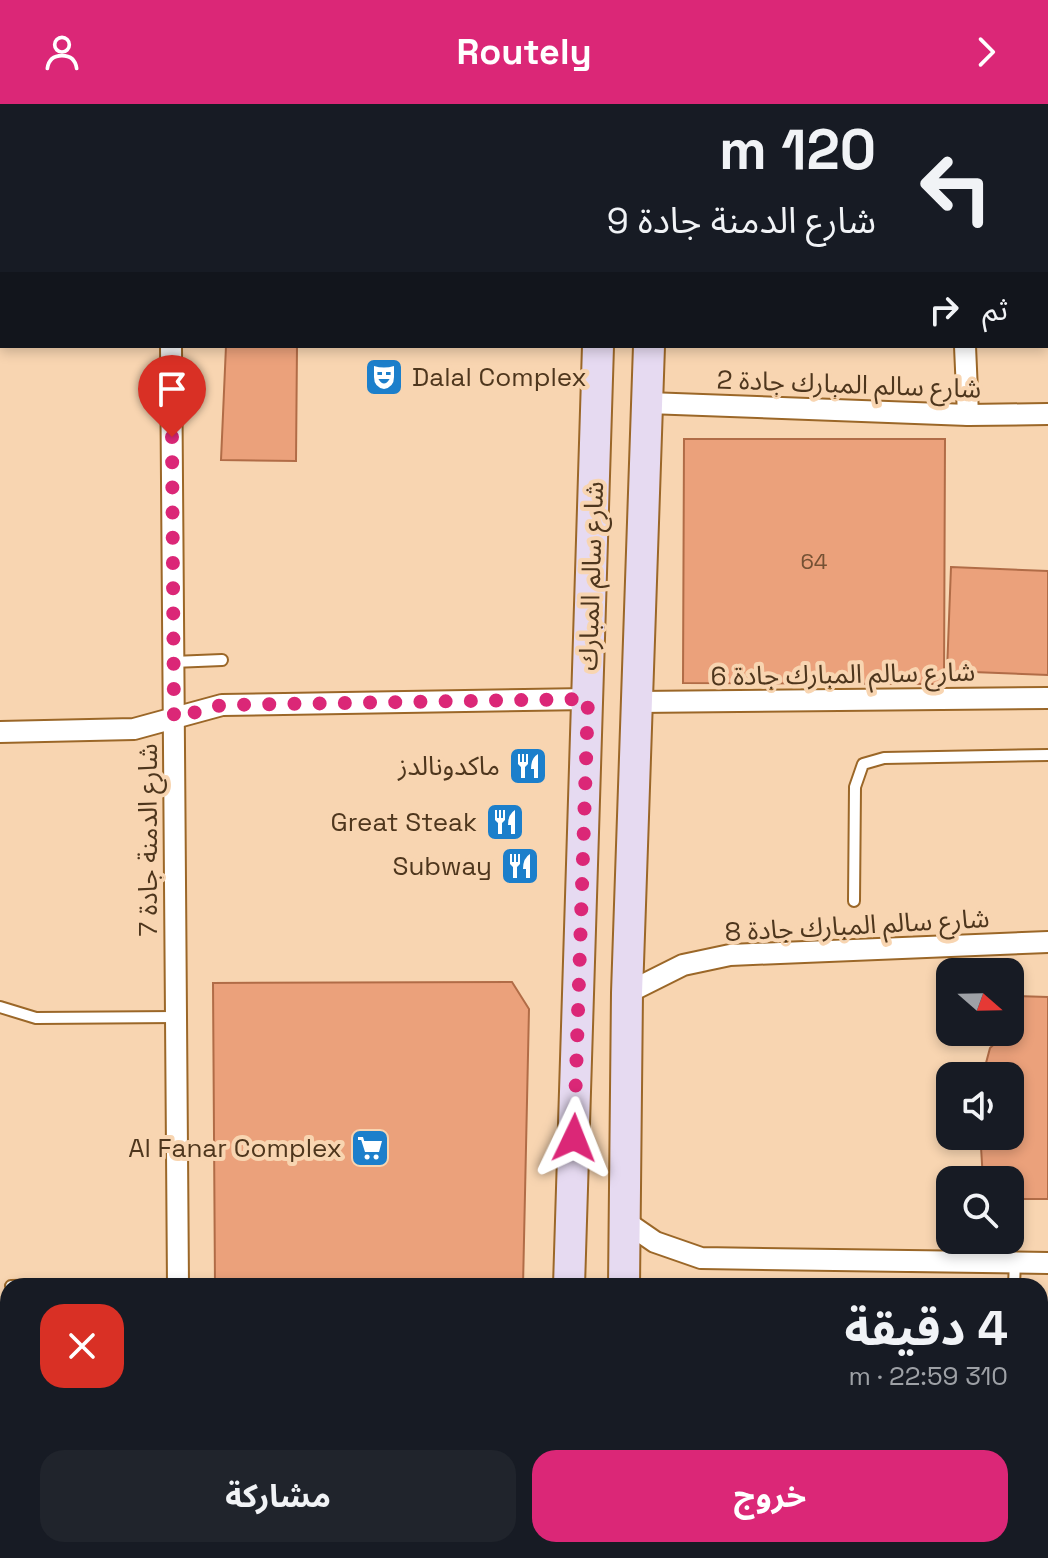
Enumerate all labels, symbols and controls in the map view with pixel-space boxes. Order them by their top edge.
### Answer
text: Routely [456,29,592,75]
icon: person [40,30,84,74]
icon: forward [964,30,1008,74]
text: 120 m [719,114,876,185]
icon: left [904,136,1008,240]
text: شارع الدمنة جادة 9 [607,198,876,244]
icon: right [922,288,966,332]
text: ثم [982,290,1008,329]
pin [138,355,206,437]
theatre icon: Dalal Complex [363,356,405,398]
place label: Dalal Complex [412,360,587,394]
street label: شارع سالم المبارك جادة 2 [716,362,982,409]
icon: arrive [150,367,194,411]
street label: شارع سالم المبارك [571,481,614,671]
house number: 64 [800,547,828,575]
street label: شارع سالم المبارك جادة 6 [710,655,976,696]
street label: شارع الدمنة جادة 7 [131,743,167,937]
restaurant icon: ماكدونالدز [507,745,549,787]
place label: ماكدونالدز [397,749,500,783]
restaurant icon: Great Steak [484,801,526,843]
place label: Great Steak [331,805,477,839]
restaurant icon: Subway [499,845,541,887]
place label: Subway [393,849,492,883]
street label: شارع سالم المبارك جادة 8 [724,901,990,952]
north arrow [936,958,1024,1046]
map controls [936,958,1024,1254]
button: sound [936,1062,1024,1150]
position arrow [532,1096,616,1180]
supermarket icon: Al Fanar Complex [349,1127,391,1169]
place label: Al Fanar Complex [128,1131,342,1165]
button: search [936,1166,1024,1254]
text: 4 دقيقة [845,1298,1008,1359]
button: close [40,1304,124,1388]
text: 310 m · 22:59 [848,1359,1008,1393]
button: مشاركة [40,1450,516,1542]
button: خروج [532,1450,1008,1542]

